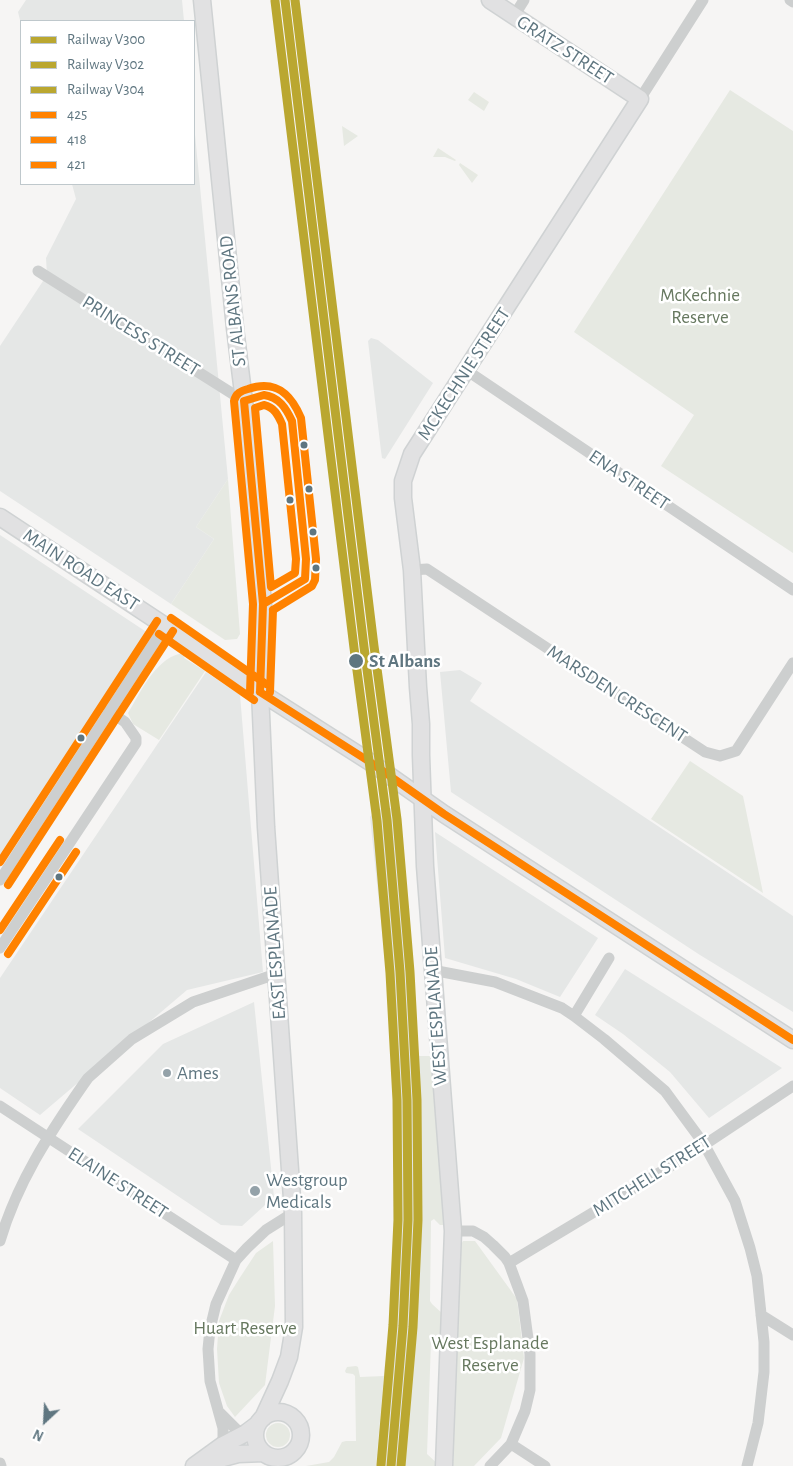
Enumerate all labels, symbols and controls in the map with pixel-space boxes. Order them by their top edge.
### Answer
street label: GRATZ STREET [512,10,618,90]
legend [20,20,195,185]
text: Railway V300 [67,32,145,47]
text: Railway V302 [67,57,144,72]
text: Railway V304 [67,82,145,97]
text: 425 [67,107,87,122]
text: 418 [67,132,87,147]
text: 421 [67,157,86,172]
street label: ST ALBANS ROAD [215,234,251,368]
park label: McKechnie Reserve [660,284,740,328]
street label: PRINCESS STREET [78,291,204,381]
street label: MCKECHNIE STREET [413,303,515,445]
unlabelled marker [299,440,309,450]
street label: ENA STREET [584,445,674,515]
unlabelled marker [304,484,314,494]
unlabelled marker [285,495,295,505]
street label: MAIN ROAD EAST [19,524,143,616]
unlabelled marker [308,527,318,537]
unlabelled marker [311,563,321,573]
street label: MARSDEN CRESCENT [543,640,691,748]
place label: St Albans [369,650,441,672]
marker: St Albans [347,652,365,670]
unlabelled marker [76,733,86,743]
unlabelled marker [54,872,64,882]
street label: EAST ESPLANADE [259,886,291,1020]
street label: WEST ESPLANADE [420,946,452,1086]
place label: Ames [177,1062,219,1084]
marker: Ames [161,1067,173,1079]
street label: MITCHELL STREET [589,1130,715,1222]
street label: ELAINE STREET [64,1142,172,1224]
place label: Westgroup Medicals [266,1169,348,1213]
marker: Westgroup Medicals [248,1184,262,1198]
park label: Huart Reserve [193,1317,297,1339]
park label: West Esplanade Reserve [431,1332,549,1376]
north arrow [20,1396,70,1446]
text: N [31,1426,46,1443]

